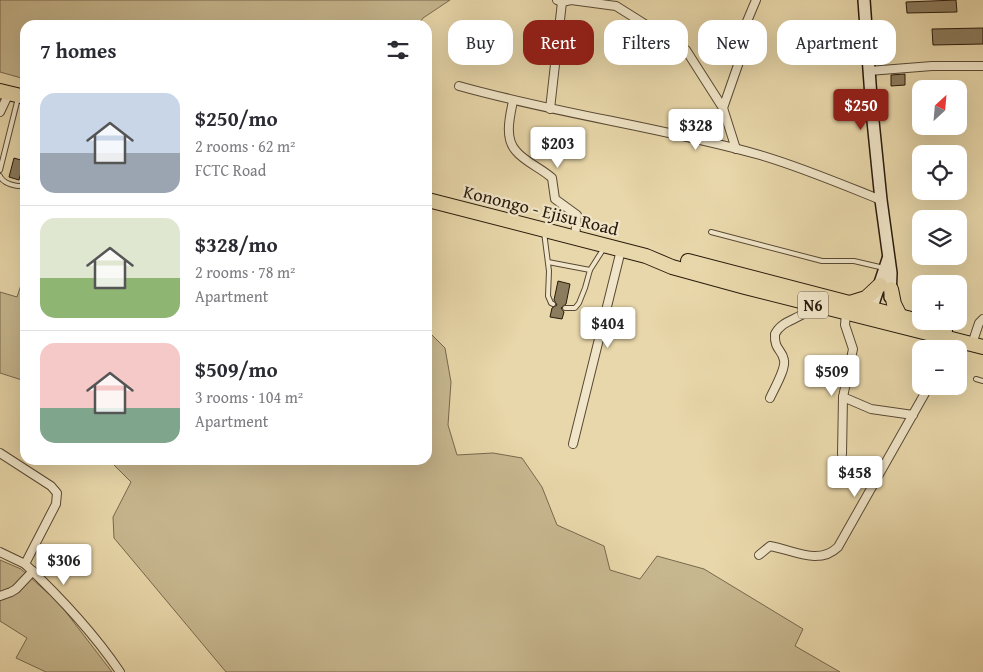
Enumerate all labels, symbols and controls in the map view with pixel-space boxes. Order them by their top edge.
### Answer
chip: Buy [448,20,513,65]
chip: Rent [523,20,594,65]
chip: Filters [604,20,688,65]
chip: New [698,20,767,65]
chip: Apartment [777,20,896,65]
text: 7 homes [40,35,116,66]
icon: filters [384,36,412,64]
north arrow [912,80,968,135]
map controls [912,80,967,395]
pin: $250 [831,88,891,131]
text: $250 [844,93,878,117]
text: $250/mo [195,103,278,134]
pin: $328 [666,108,726,151]
icon: home [80,113,140,173]
text: $328 [679,113,713,137]
pin: $203 [528,126,588,169]
text: $203 [541,131,575,155]
text: 2 rooms · 62 m² [195,134,295,158]
button: locate [912,145,967,200]
text: FCTC Road [195,158,266,182]
street label: Konongo - Ejisu Road [461,178,622,242]
button: layers [912,210,967,265]
text: $328/mo [195,229,278,260]
icon: home [80,238,140,298]
text: 2 rooms · 78 m² [195,260,295,284]
button: + [912,275,967,330]
text: Apartment [195,284,268,308]
road number: N6 [798,292,828,318]
pin: $404 [578,306,638,349]
text: $404 [591,311,625,335]
button: − [912,340,967,395]
text: $509/mo [195,354,278,385]
pin: $509 [802,354,862,397]
text: $509 [815,359,849,383]
icon: home [80,363,140,423]
text: 3 rooms · 104 m² [195,385,303,409]
text: Apartment [195,409,268,433]
pin: $458 [825,456,885,498]
text: $458 [838,460,872,484]
pin: $306 [34,544,94,586]
text: $306 [47,548,81,572]

